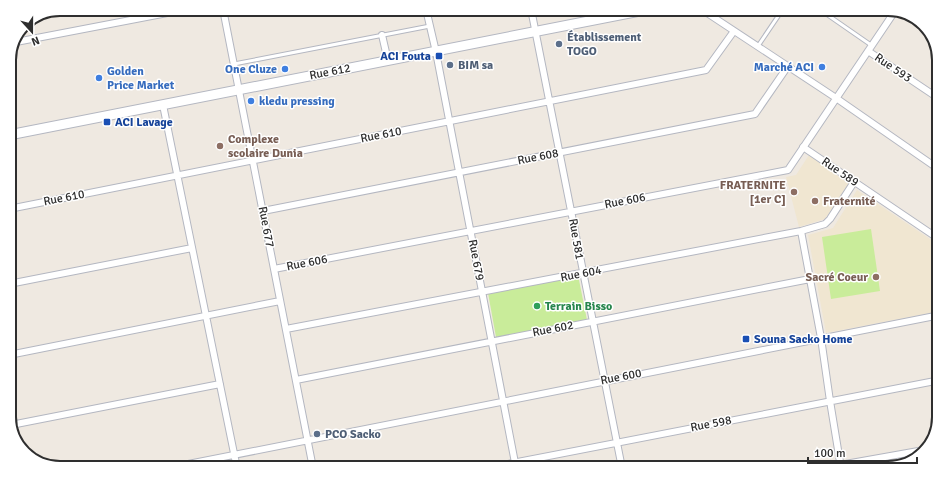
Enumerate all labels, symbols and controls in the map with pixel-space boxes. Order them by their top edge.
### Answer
north arrow [12,12,52,52]
place label: Établissement TOGO [567,30,642,59]
text: N [30,33,41,48]
marker: Établissement TOGO [554,39,564,49]
place label: ACI Fouta [380,49,431,64]
street label: Rue 593 [872,50,914,86]
marker: ACI Fouta [434,51,444,61]
place label: BIM sa [458,58,493,73]
marker: BIM sa [445,60,455,70]
place label: Marché ACI [754,60,814,75]
street label: Rue 612 [308,61,352,83]
place label: One Cluze [225,62,277,77]
marker: Marché ACI [817,62,827,72]
place label: Golden Price Market [107,64,175,93]
marker: One Cluze [280,64,290,74]
marker: Golden Price Market [94,73,104,83]
place label: kledu pressing [259,94,335,109]
marker: kledu pressing [246,96,256,106]
place label: ACI Lavage [115,115,173,130]
marker: ACI Lavage [102,117,112,127]
street label: Rue 610 [359,124,403,146]
place label: Complexe scolaire Dunia [228,132,303,161]
marker: Complexe scolaire Dunia [215,141,225,151]
street label: Rue 608 [516,146,560,168]
street label: Rue 589 [819,154,861,190]
place label: FRATERNITE [1er C] [720,178,786,207]
street label: Rue 610 [42,187,86,209]
marker: FRATERNITE [1er C] [789,187,799,197]
street label: Rue 606 [603,190,647,212]
place label: Fraternité [823,194,875,209]
marker: Fraternité [810,196,820,206]
street label: Rue 677 [255,205,277,249]
street label: Rue 581 [565,217,587,261]
street label: Rue 679 [465,238,487,282]
street label: Rue 606 [285,252,329,274]
street label: Rue 604 [559,263,603,285]
place label: Sacré Coeur [806,270,868,285]
marker: Sacré Coeur [871,272,881,282]
place label: Terrain Bisso [545,299,612,314]
marker: Terrain Bisso [532,301,542,311]
street label: Rue 602 [531,318,575,340]
place label: Souna Sacko Home [754,332,853,347]
marker: Souna Sacko Home [741,334,751,344]
street label: Rue 600 [599,366,643,388]
street label: Rue 598 [689,413,733,435]
place label: PCO Sacko [325,427,381,442]
marker: PCO Sacko [312,429,322,439]
scale bar [808,439,917,465]
text: 100 m [814,446,846,461]

